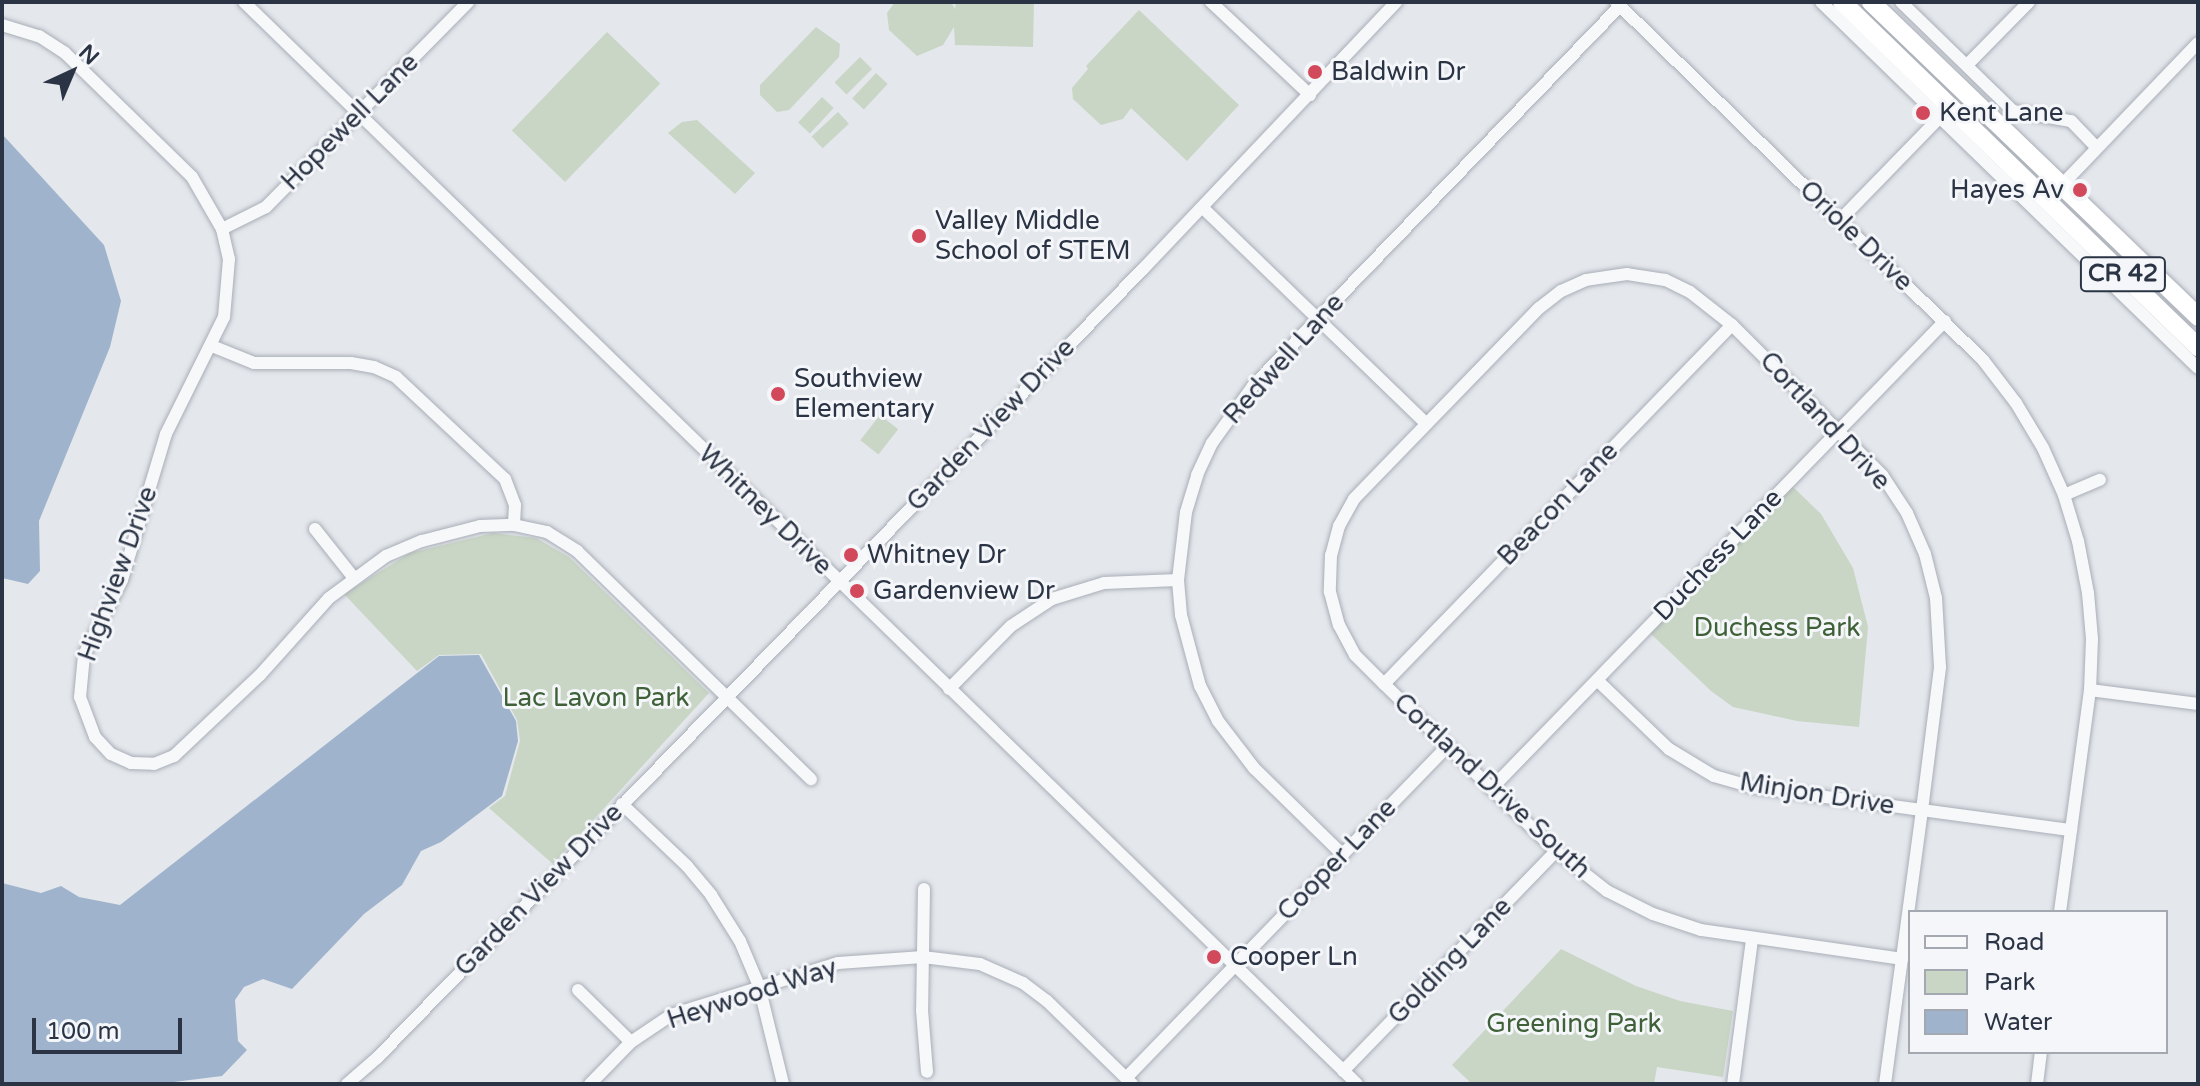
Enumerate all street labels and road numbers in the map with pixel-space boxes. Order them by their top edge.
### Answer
street label: Hopewell Lane [275,47,425,197]
street label: Oriole Drive [1793,174,1919,298]
road number: CR 42 [2079,254,2167,294]
street label: Redwell Lane [1217,287,1351,431]
street label: Garden View Drive [901,332,1081,518]
street label: Cortland Drive [1753,345,1897,497]
street label: Beacon Lane [1491,436,1625,572]
street label: Whitney Drive [692,438,838,582]
street label: Highview Drive [72,482,164,666]
street label: Duchess Lane [1647,483,1789,627]
street label: Cortland Drive South [1387,687,1597,885]
street label: Minjon Drive [1737,766,1897,822]
street label: Cooper Lane [1271,793,1403,927]
street label: Garden View Drive [449,797,629,983]
street label: Golding Lane [1382,891,1518,1031]
street label: Heywood Way [663,952,841,1036]

